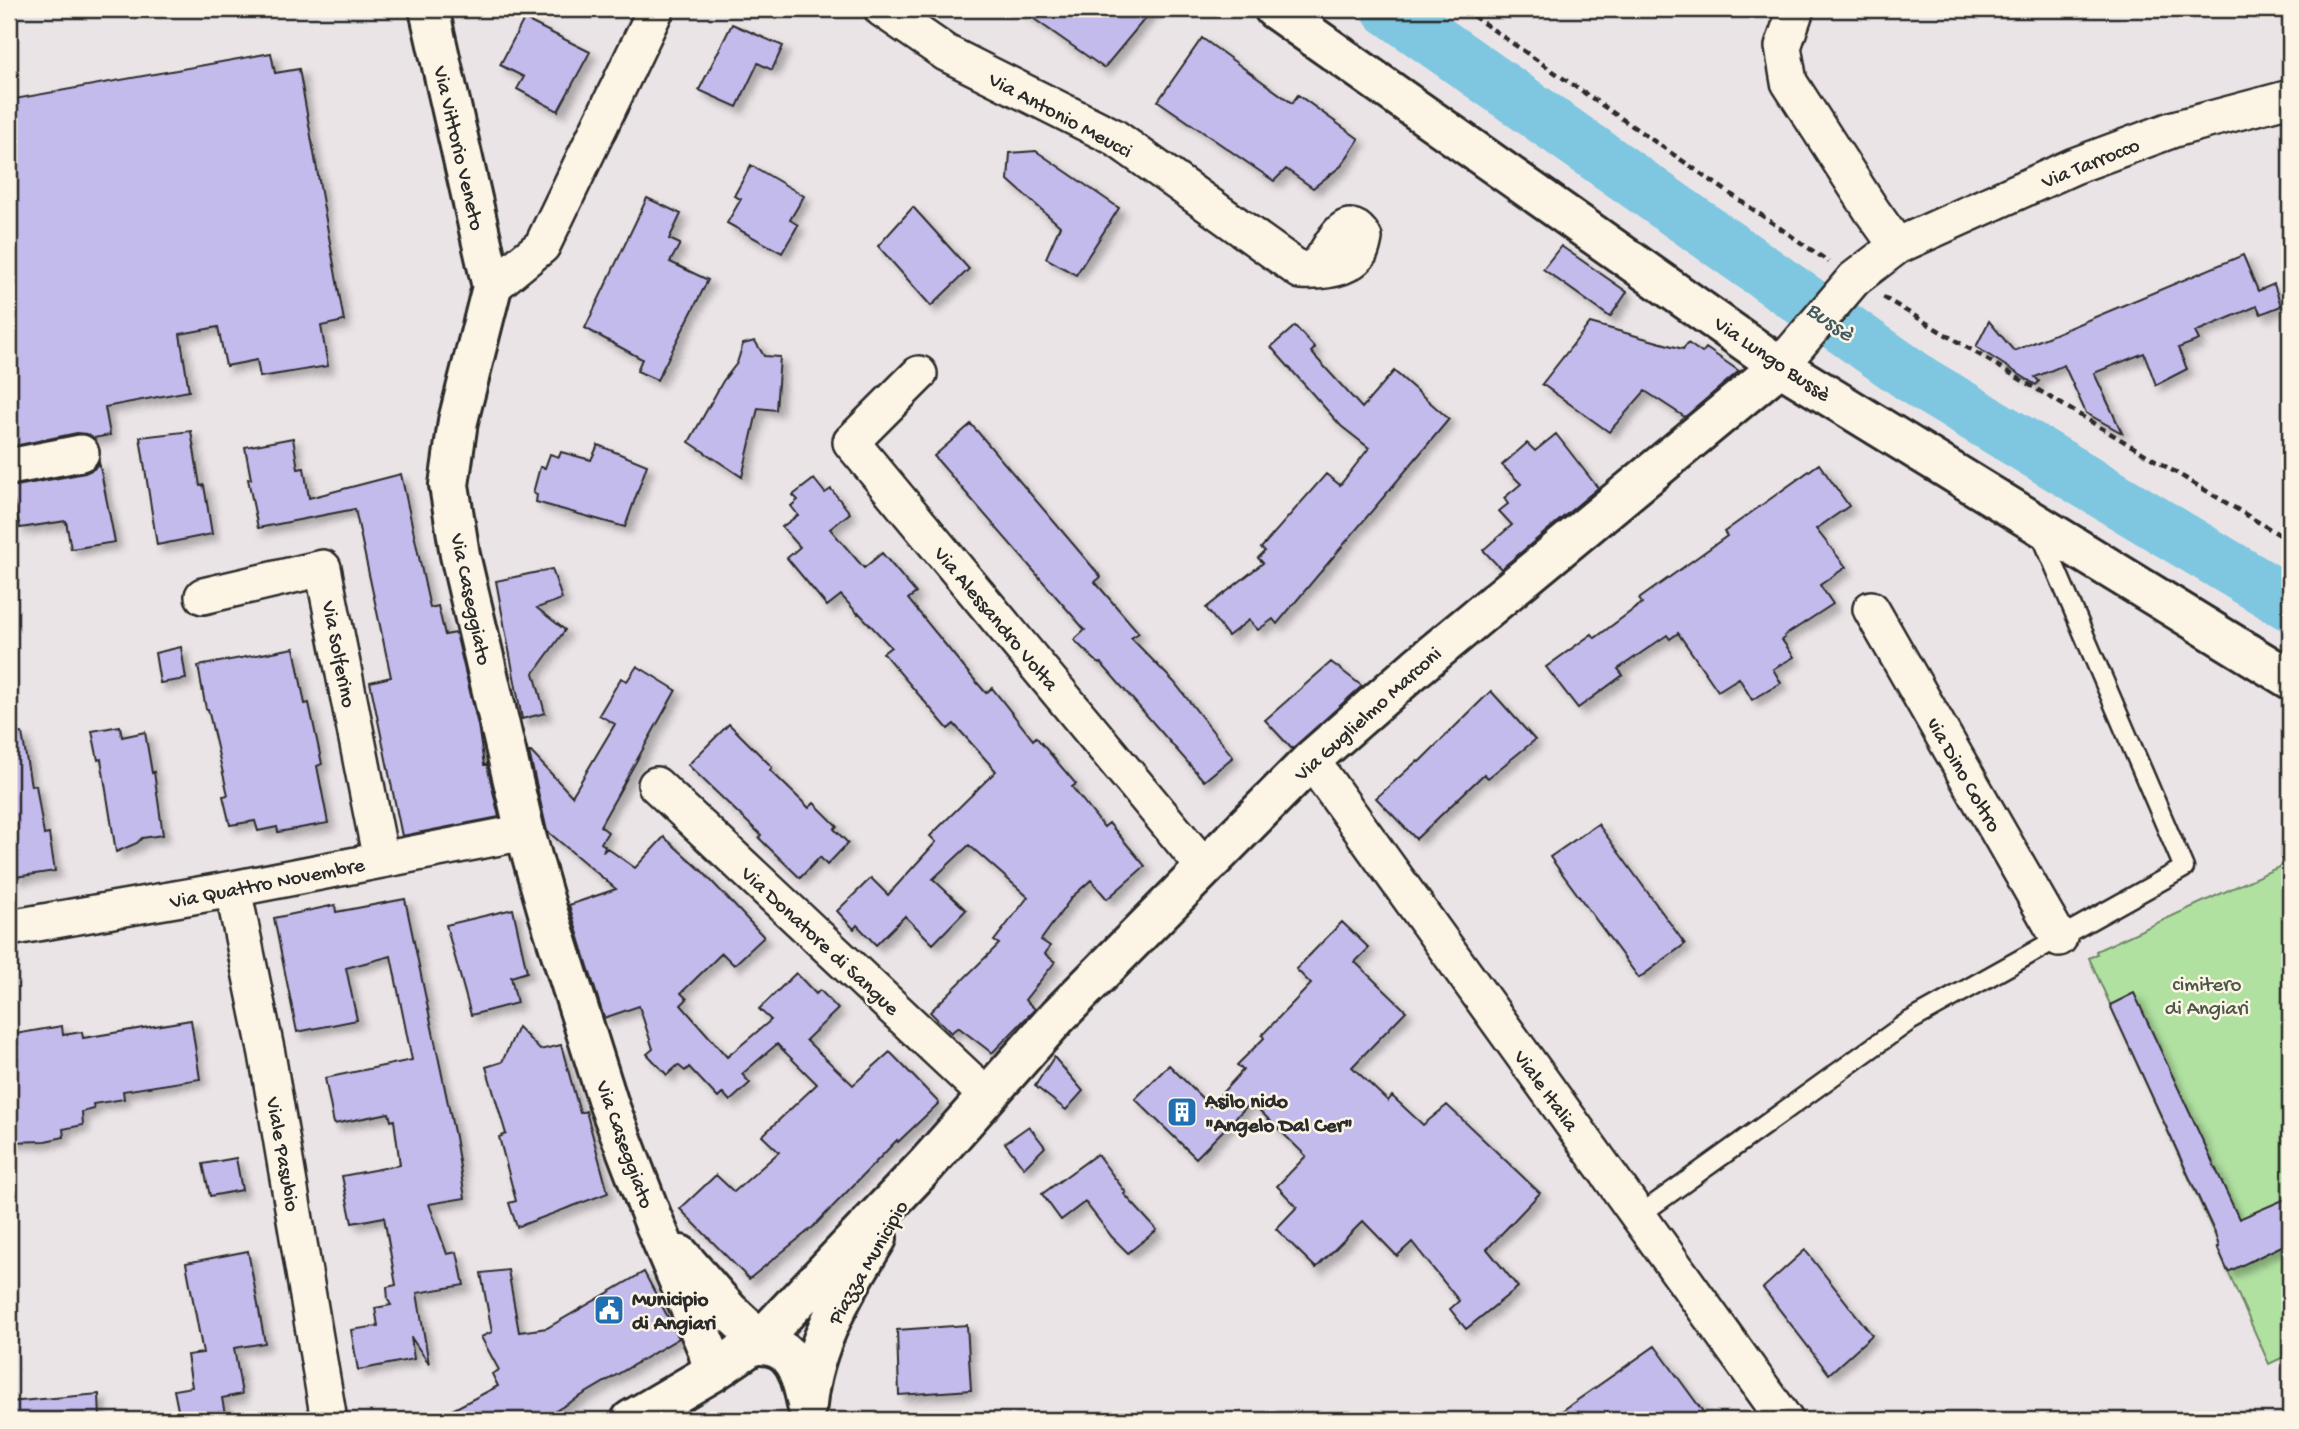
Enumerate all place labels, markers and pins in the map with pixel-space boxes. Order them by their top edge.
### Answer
place label: Asilo nido "Angelo Dal Cer" [1204,1091,1353,1140]
building icon: Asilo nido "Angelo Dal Cer" [1165,1095,1199,1129]
place label: Municipio di Angiari [632,1289,716,1338]
public building icon: Municipio di Angiari [592,1293,626,1327]

